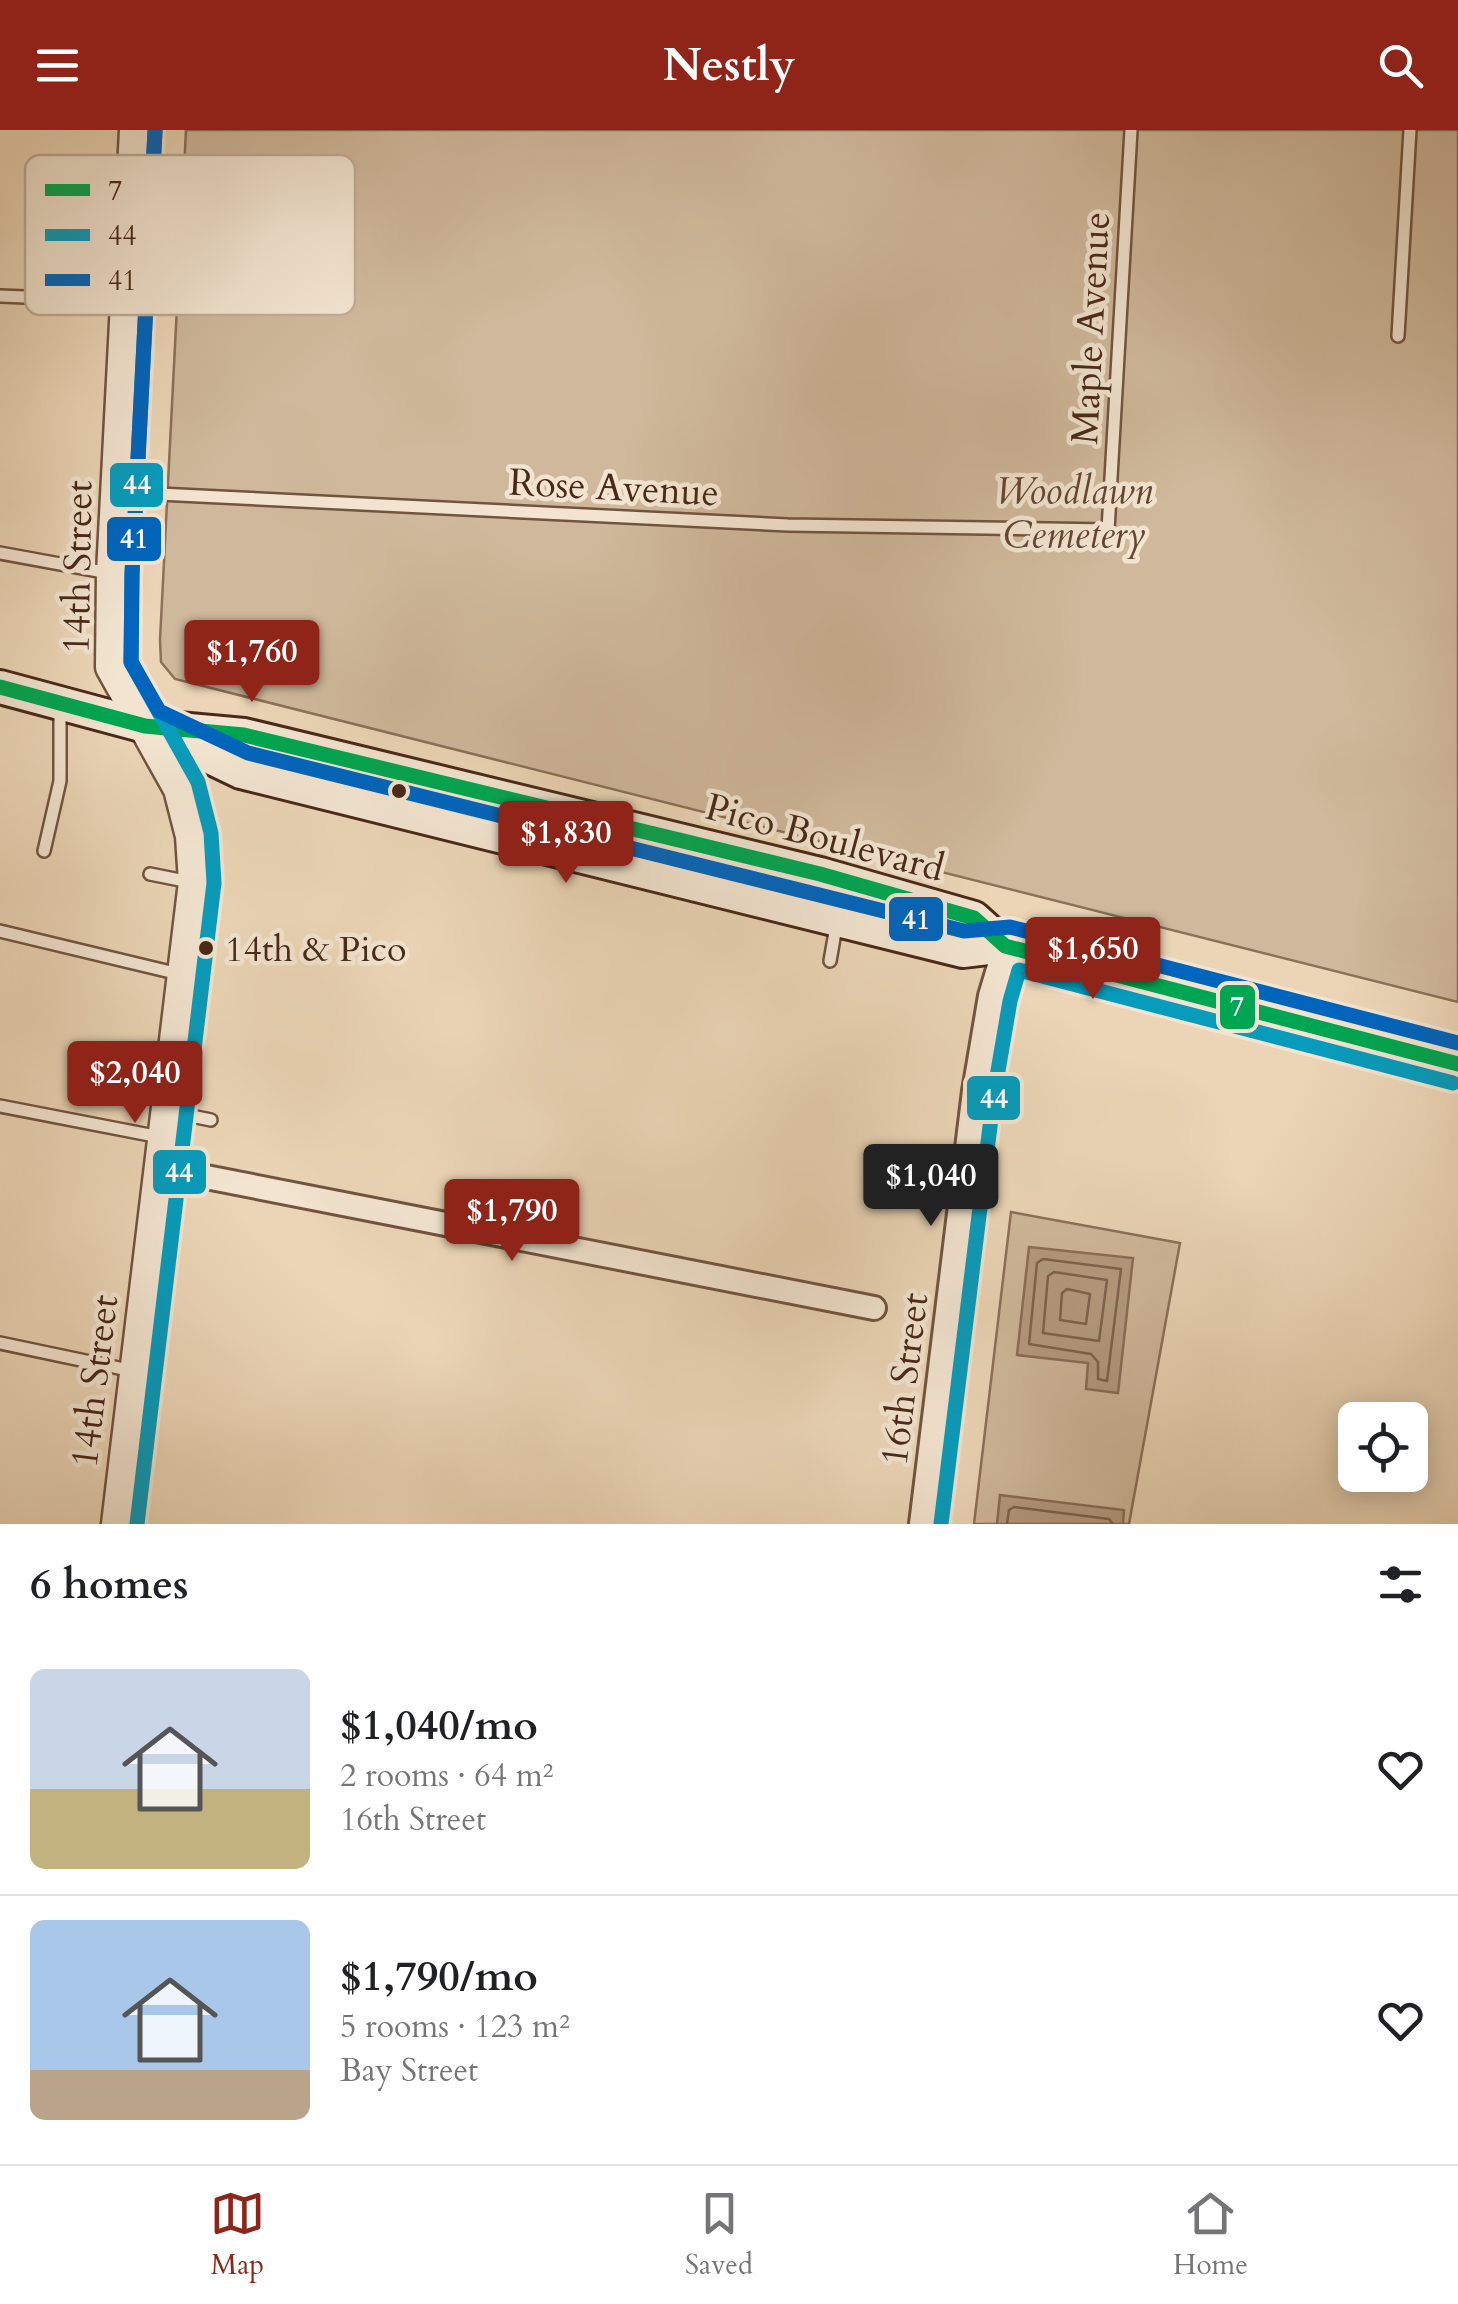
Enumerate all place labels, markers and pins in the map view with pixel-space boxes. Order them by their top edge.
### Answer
pin: $1,760 [171,620,333,705]
unlabelled marker [389,781,409,801]
pin: $1,830 [485,801,647,886]
pin: $1,650 [1012,917,1174,1002]
place label: 14th & Pico [225,925,406,974]
marker: 14th & Pico [196,938,216,958]
pin: $2,040 [54,1041,216,1126]
pin: $1,040 [850,1144,1012,1229]
pin: $1,790 [431,1179,593,1264]

